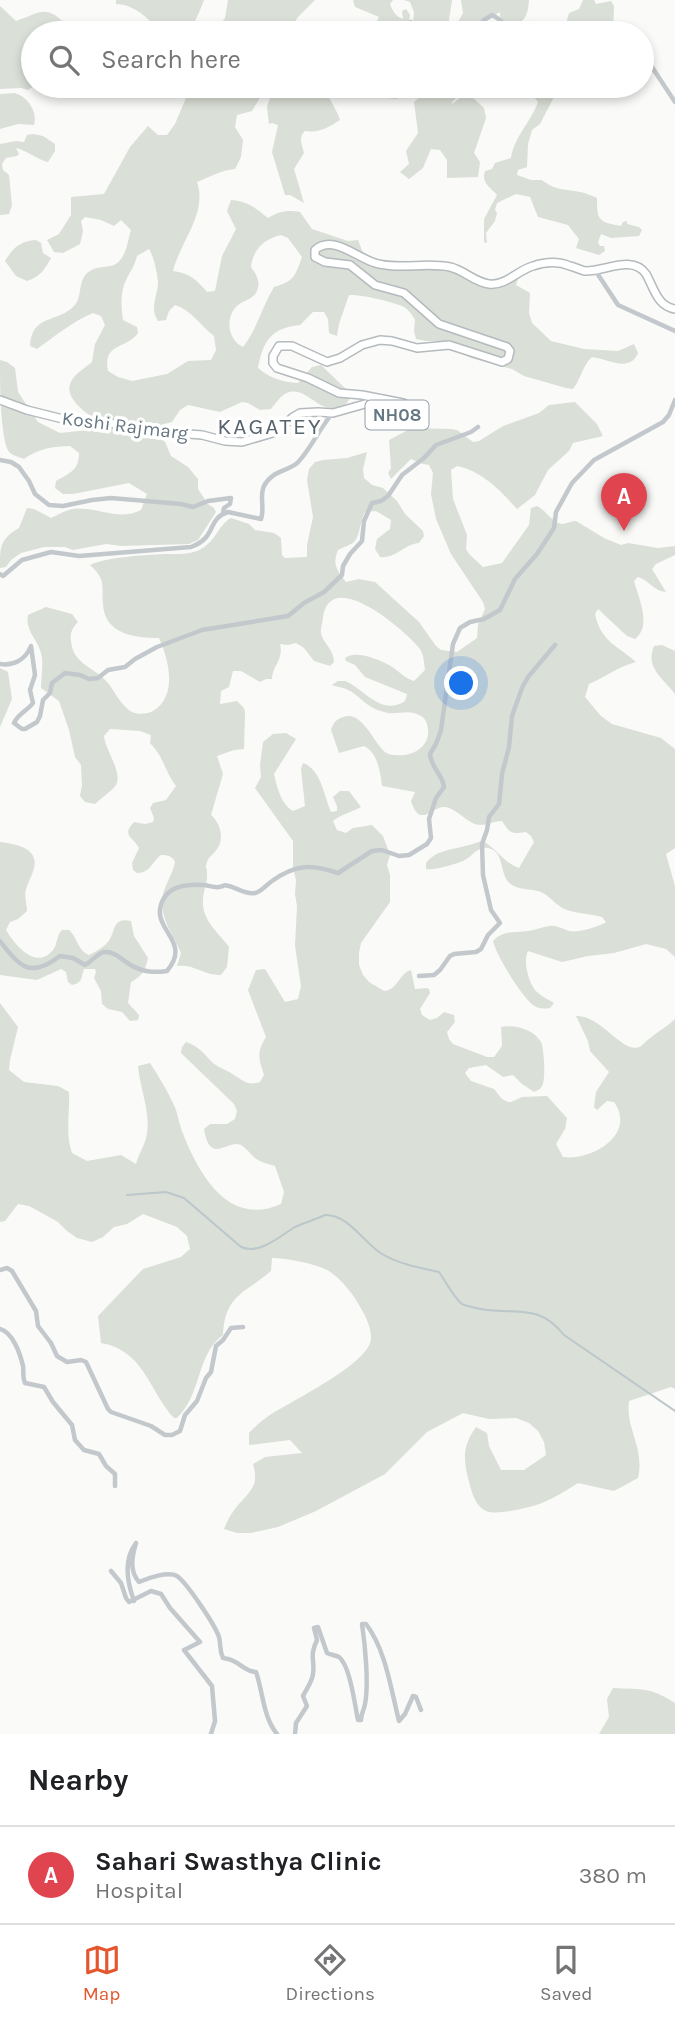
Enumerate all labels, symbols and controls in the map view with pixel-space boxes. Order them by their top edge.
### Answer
search box [21,21,654,98]
icon: search [45,41,83,79]
text: Search here [101,44,241,75]
road number: NH08 [366,400,428,430]
street label: Koshi Rajmarg [61,407,190,445]
district label: KAGATEY [217,413,323,440]
pin: A [601,473,647,531]
your location [444,666,478,700]
text: Nearby [28,1762,128,1798]
text: Sahari Swasthya Clinic [95,1846,381,1877]
text: A [44,1862,58,1889]
text: 380 m [579,1862,647,1889]
text: Hospital [95,1877,183,1904]
tab: Map [83,1941,121,2005]
tab: Directions [286,1941,375,2005]
tab: Saved [540,1941,592,2005]

